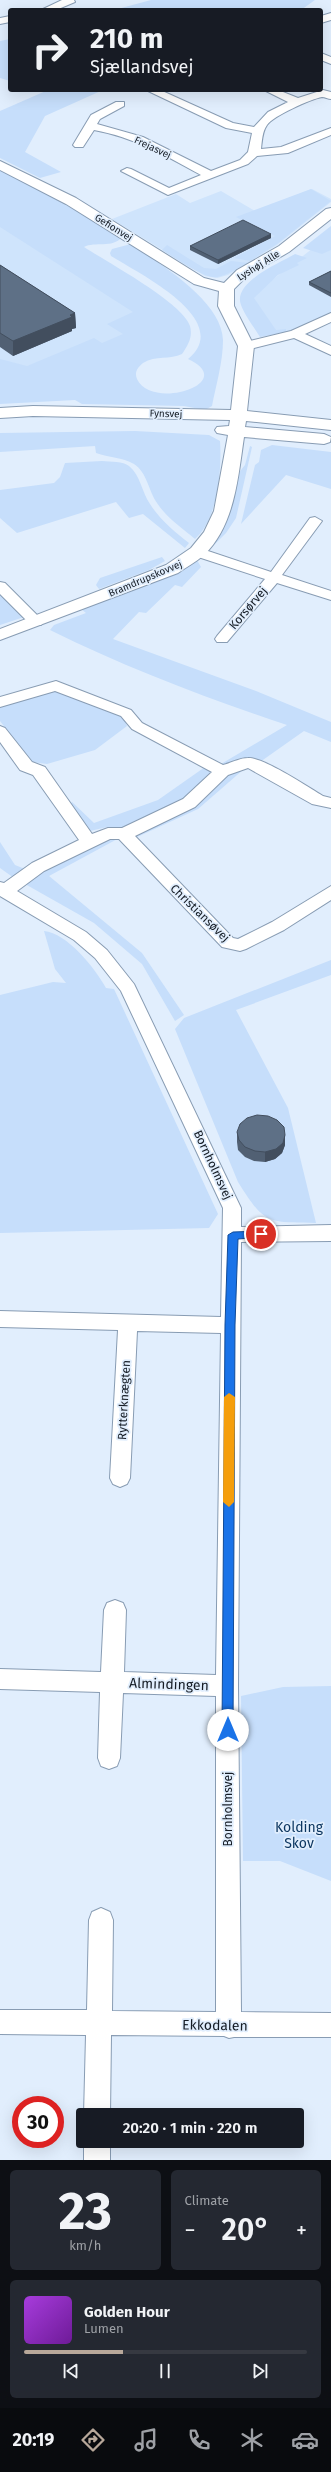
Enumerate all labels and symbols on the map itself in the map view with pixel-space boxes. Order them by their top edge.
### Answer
street label: Frejasvej [132,134,173,162]
street label: Gefionvej [92,212,135,244]
street label: Lyshøj Alle [235,248,282,284]
street label: Fynsvej [149,407,183,421]
street label: Bramdrupskovvej [107,558,184,600]
street label: Korsørvej [226,584,270,632]
street label: Christiansøvej [167,881,233,945]
street label: Bornholmsvej [191,1128,235,1202]
pin [244,1217,278,1251]
street label: Rytterknægten [115,1360,133,1440]
street label: Almindingen [129,1675,209,1694]
position arrow [207,1709,249,1751]
street label: Bornholmsvej [221,1772,235,1846]
park label: Kolding Skov [275,1819,324,1852]
street label: Ekkodalen [182,2016,248,2035]
speed limit sign: 30 [12,2096,64,2148]

